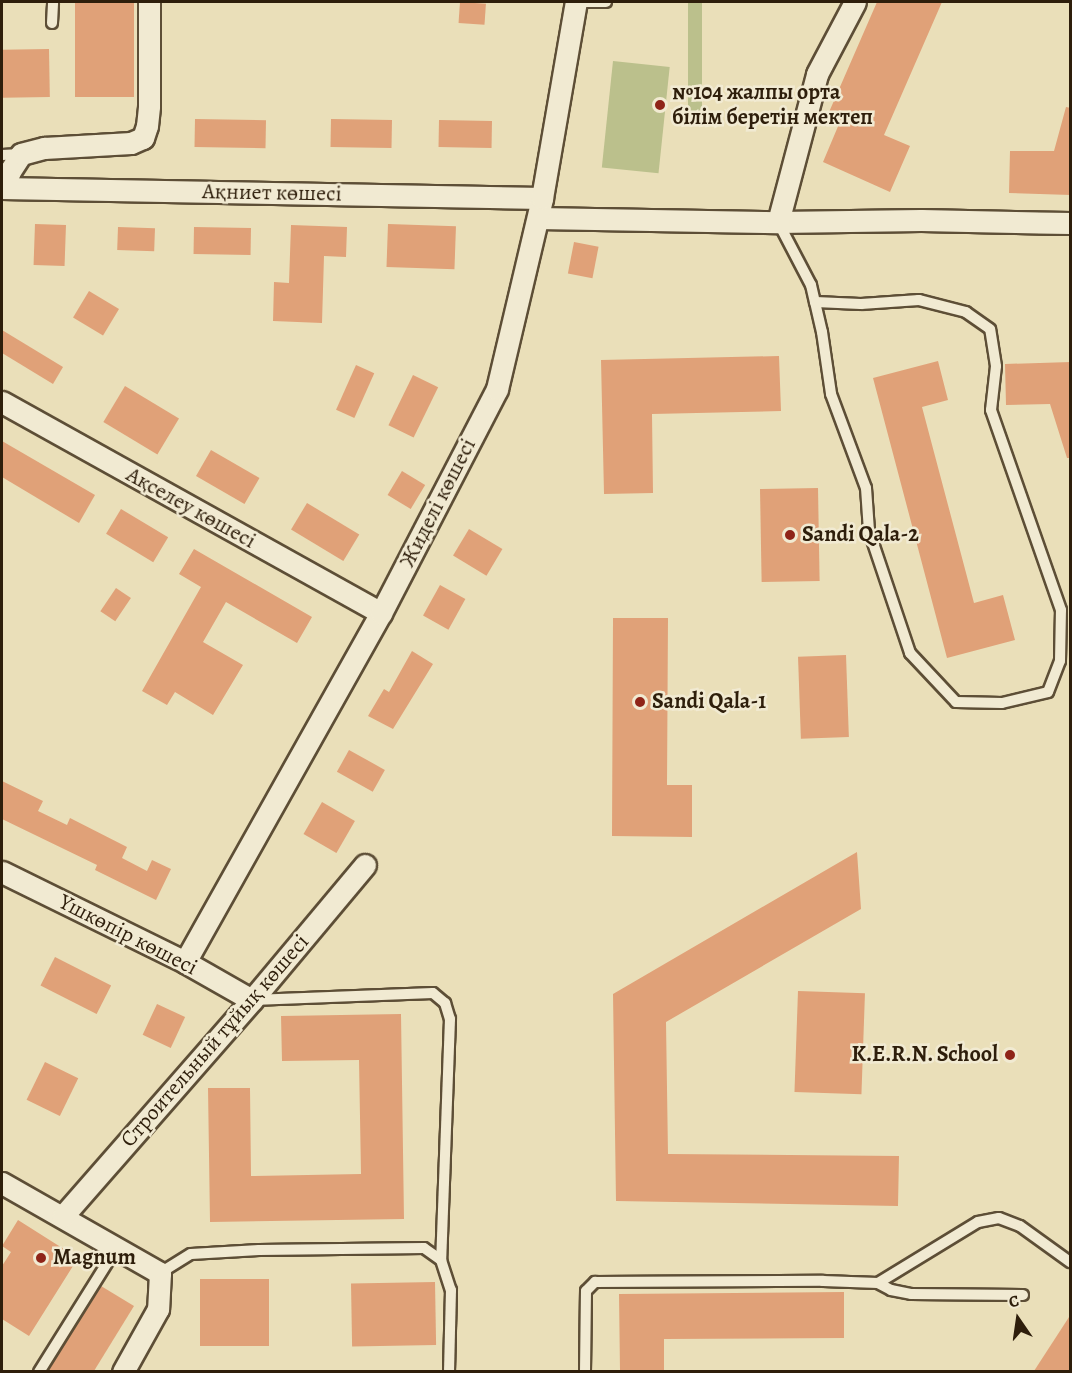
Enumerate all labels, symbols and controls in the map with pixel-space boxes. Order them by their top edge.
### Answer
place label: №104 жалпы орта білім беретін мектеп [672,79,873,130]
marker: №104 жалпы орта білім беретін мектеп [653,98,667,112]
street label: Ақниет көшесі [202,179,342,207]
street label: Жиделі көшесі [394,434,482,572]
street label: Ақселеу көшесі [122,462,260,554]
place label: Sandi Qala-2 [802,522,919,548]
marker: Sandi Qala-2 [783,528,797,542]
place label: Sandi Qala-1 [652,689,766,715]
marker: Sandi Qala-1 [633,695,647,709]
street label: Үшкөпір көшесі [54,889,202,981]
street label: Строительный тұйық көшесі [115,929,315,1153]
place label: K.E.R.N. School [851,1042,998,1068]
marker: K.E.R.N. School [1003,1048,1017,1062]
place label: Magnum [53,1245,136,1271]
marker: Magnum [34,1251,48,1265]
north arrow [988,1289,1048,1349]
text: С [1007,1290,1021,1313]

